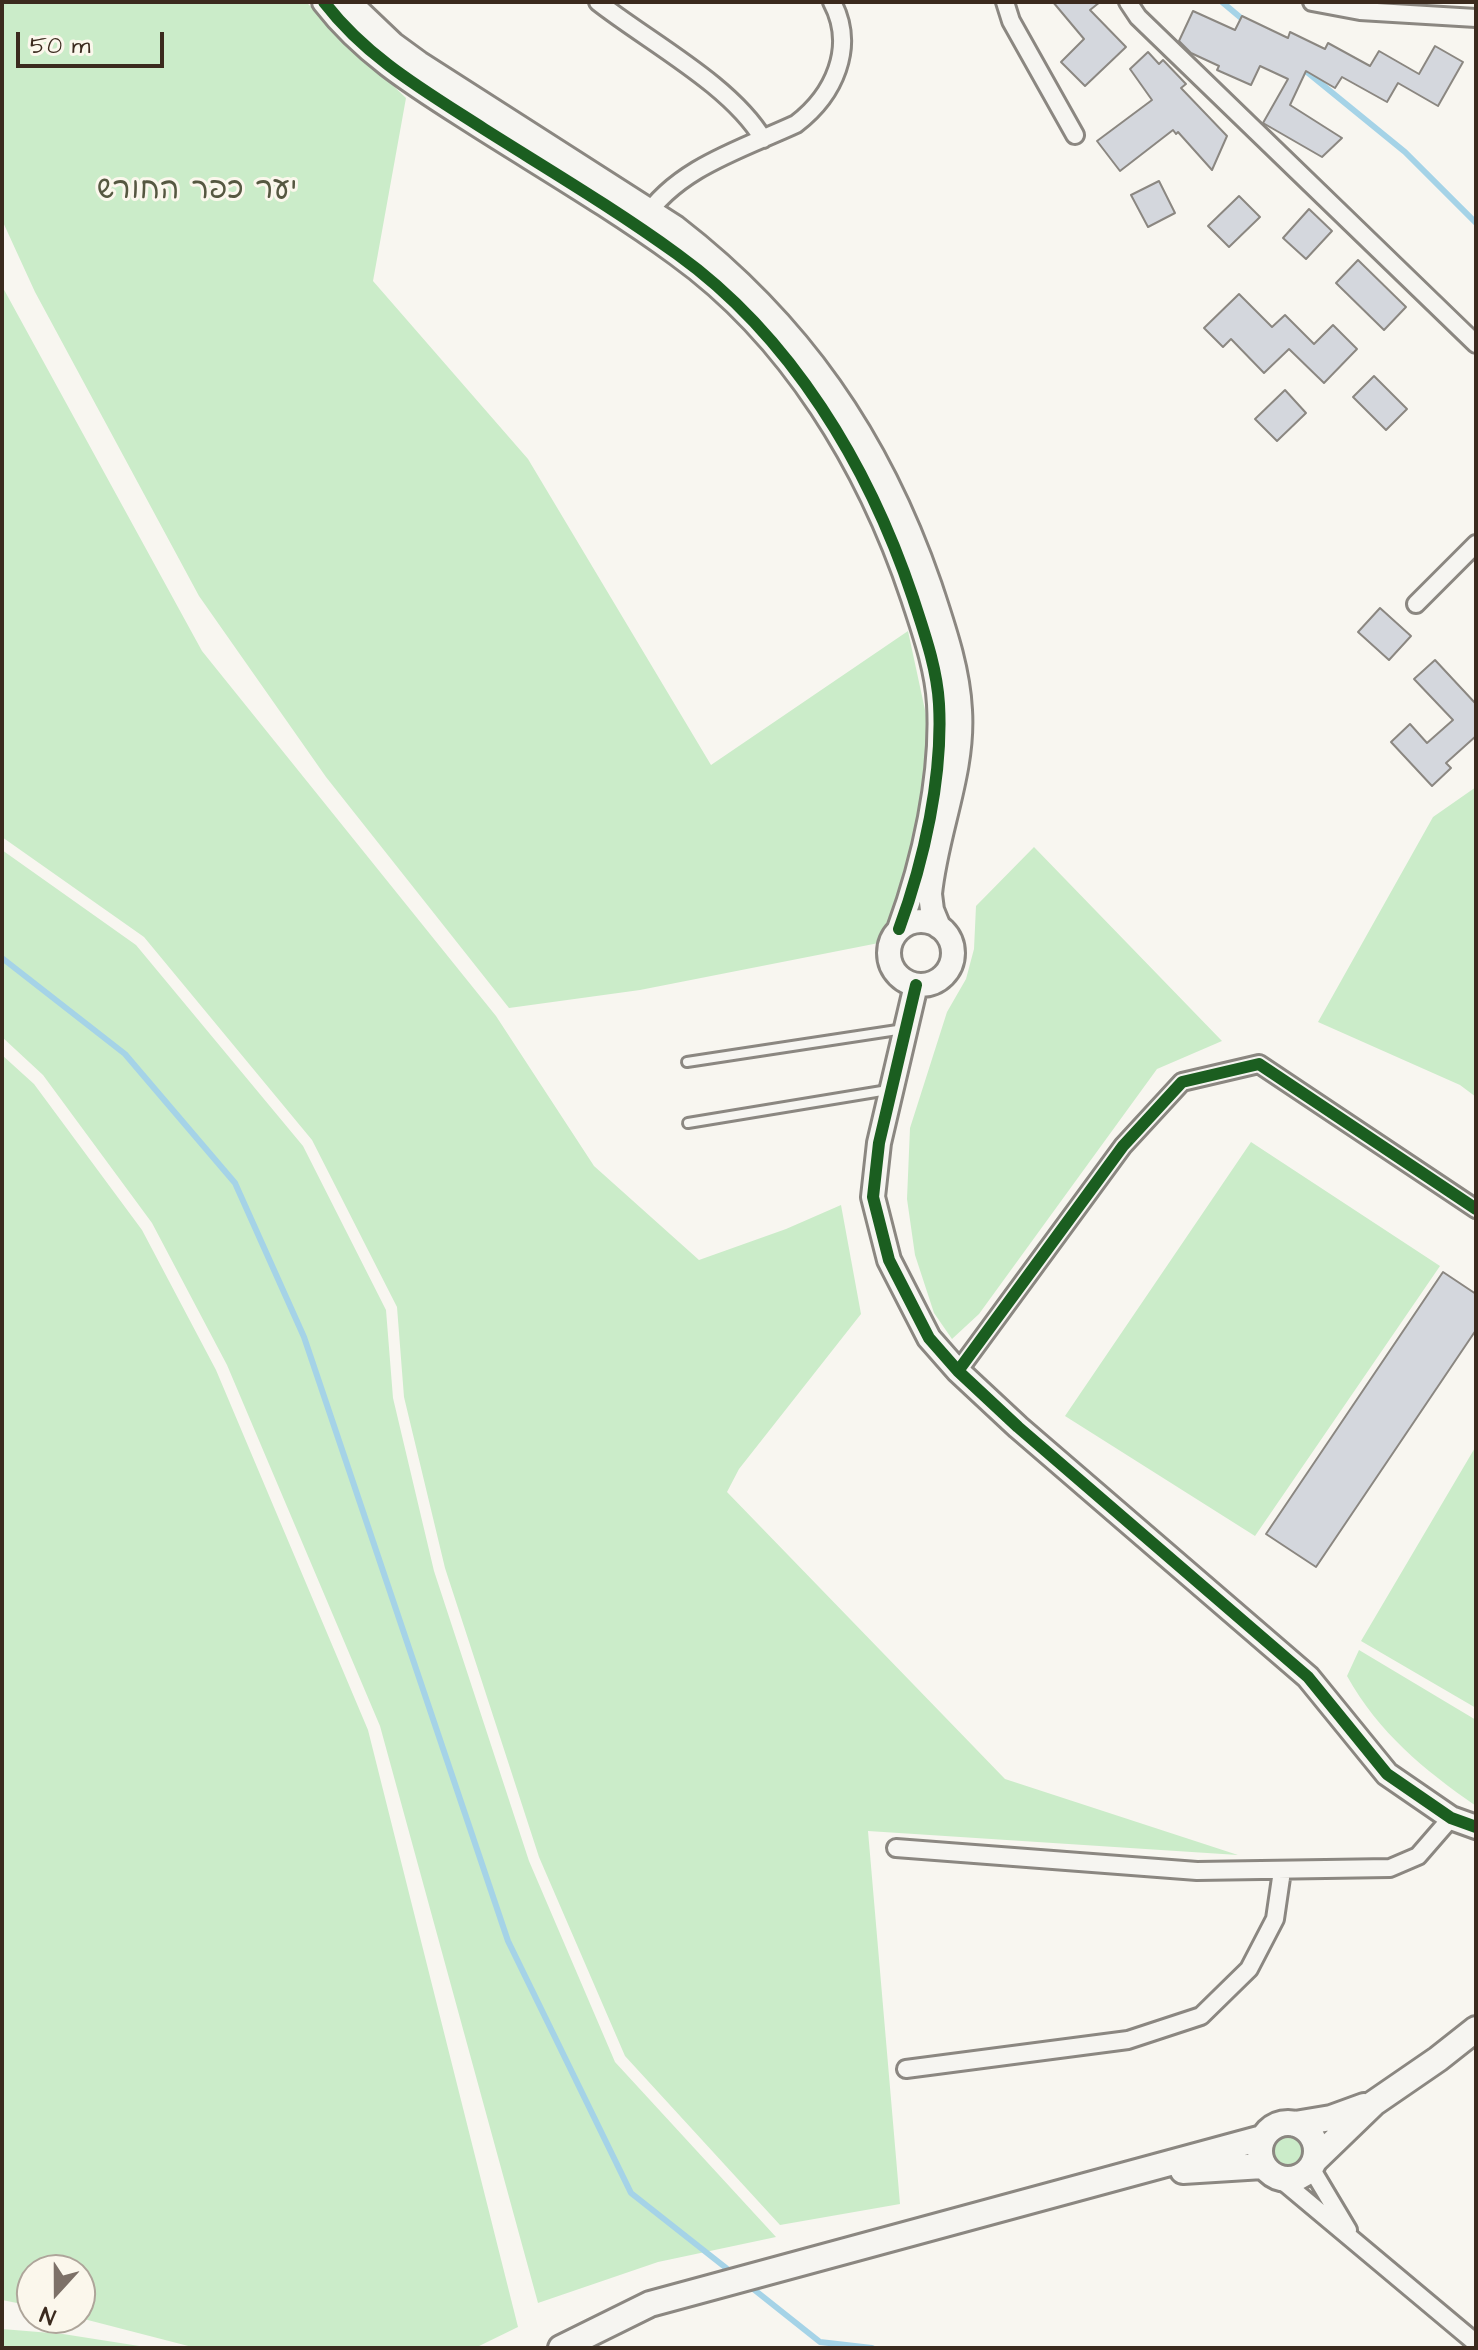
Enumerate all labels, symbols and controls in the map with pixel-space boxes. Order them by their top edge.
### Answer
scale bar [20,16,168,66]
text: 50 m [30,29,90,63]
park label: יער כפר החורש [97,174,297,210]
north arrow [16,2254,96,2334]
text: N [36,2298,60,2332]

